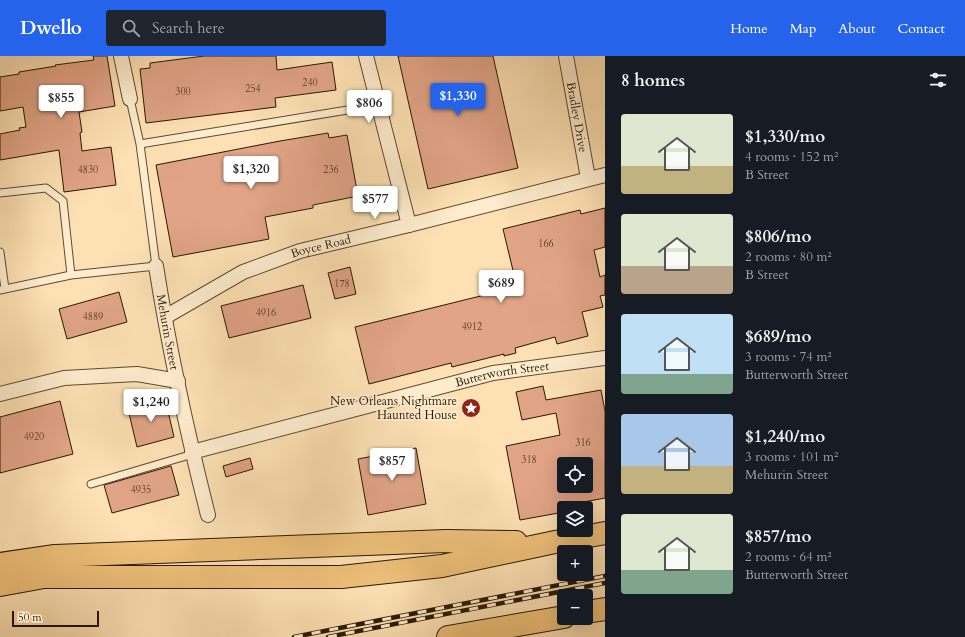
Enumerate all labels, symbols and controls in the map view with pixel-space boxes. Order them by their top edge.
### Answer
search box [106,10,386,46]
text: Dwello [20,15,82,41]
icon: search [120,17,142,39]
text: Search here [152,18,225,38]
text: Home [730,19,768,38]
text: Map [790,19,816,38]
text: About [838,19,875,38]
text: Contact [897,19,945,38]
text: 8 homes [621,69,685,92]
icon: filters [927,69,949,91]
house number: 240 [302,76,318,90]
street label: Bradley Drive [563,81,591,154]
house number: 254 [245,82,261,96]
pin: $1,330 [425,83,491,117]
pin: $855 [37,85,85,119]
house number: 300 [175,85,191,99]
text: $1,330 [439,87,477,105]
text: $855 [48,89,74,107]
pin: $806 [345,90,393,124]
text: $806 [356,94,382,112]
text: $1,330/mo [745,125,825,148]
icon: home [653,130,701,178]
text: 4 rooms · 152 m² [745,148,838,166]
pin: $1,320 [218,156,284,190]
text: $1,320 [232,160,270,178]
house number: 4830 [78,163,98,177]
house number: 236 [323,163,339,177]
text: B Street [745,166,789,184]
pin: $577 [351,186,399,220]
text: $577 [362,190,388,208]
text: $806/mo [745,225,811,248]
icon: home [653,230,701,278]
street label: Boyce Road [288,231,353,262]
house number: 166 [538,237,554,251]
text: 2 rooms · 80 m² [745,248,832,266]
text: B Street [745,266,789,284]
pin: $689 [477,270,525,304]
text: $689 [488,274,514,292]
house number: 178 [334,277,350,291]
street label: Mehurin Street [153,293,183,371]
house number: 4916 [256,306,276,320]
house number: 4889 [83,310,103,324]
house number: 4912 [462,320,482,334]
text: $689/mo [745,325,811,348]
icon: home [653,330,701,378]
text: 3 rooms · 74 m² [745,348,832,366]
street label: Butterworth Street [453,358,550,391]
text: Butterworth Street [745,366,848,384]
pin: $1,240 [118,389,184,423]
text: $1,240 [132,393,170,411]
place label: New Orleans Nightmare Haunted House [330,393,457,423]
place icon: New Orleans Nightmare Haunted House [460,397,482,419]
text: $1,240/mo [745,425,825,448]
house number: 4920 [24,430,44,444]
icon: home [653,430,701,478]
house number: 316 [575,436,591,450]
pin: $857 [368,448,416,482]
text: 3 rooms · 101 m² [745,448,838,466]
text: $857 [379,452,405,470]
house number: 318 [521,453,537,467]
map controls [557,457,593,625]
button: locate [557,457,593,493]
text: Mehurin Street [745,466,828,484]
house number: 4935 [131,483,151,497]
button: layers [557,501,593,537]
text: $857/mo [745,525,811,548]
icon: home [653,530,701,578]
button: + [557,545,593,581]
text: 2 rooms · 64 m² [745,548,832,566]
text: Butterworth Street [745,566,848,584]
button: − [557,589,593,625]
scale bar [12,609,99,628]
text: 50 m [18,610,42,625]

